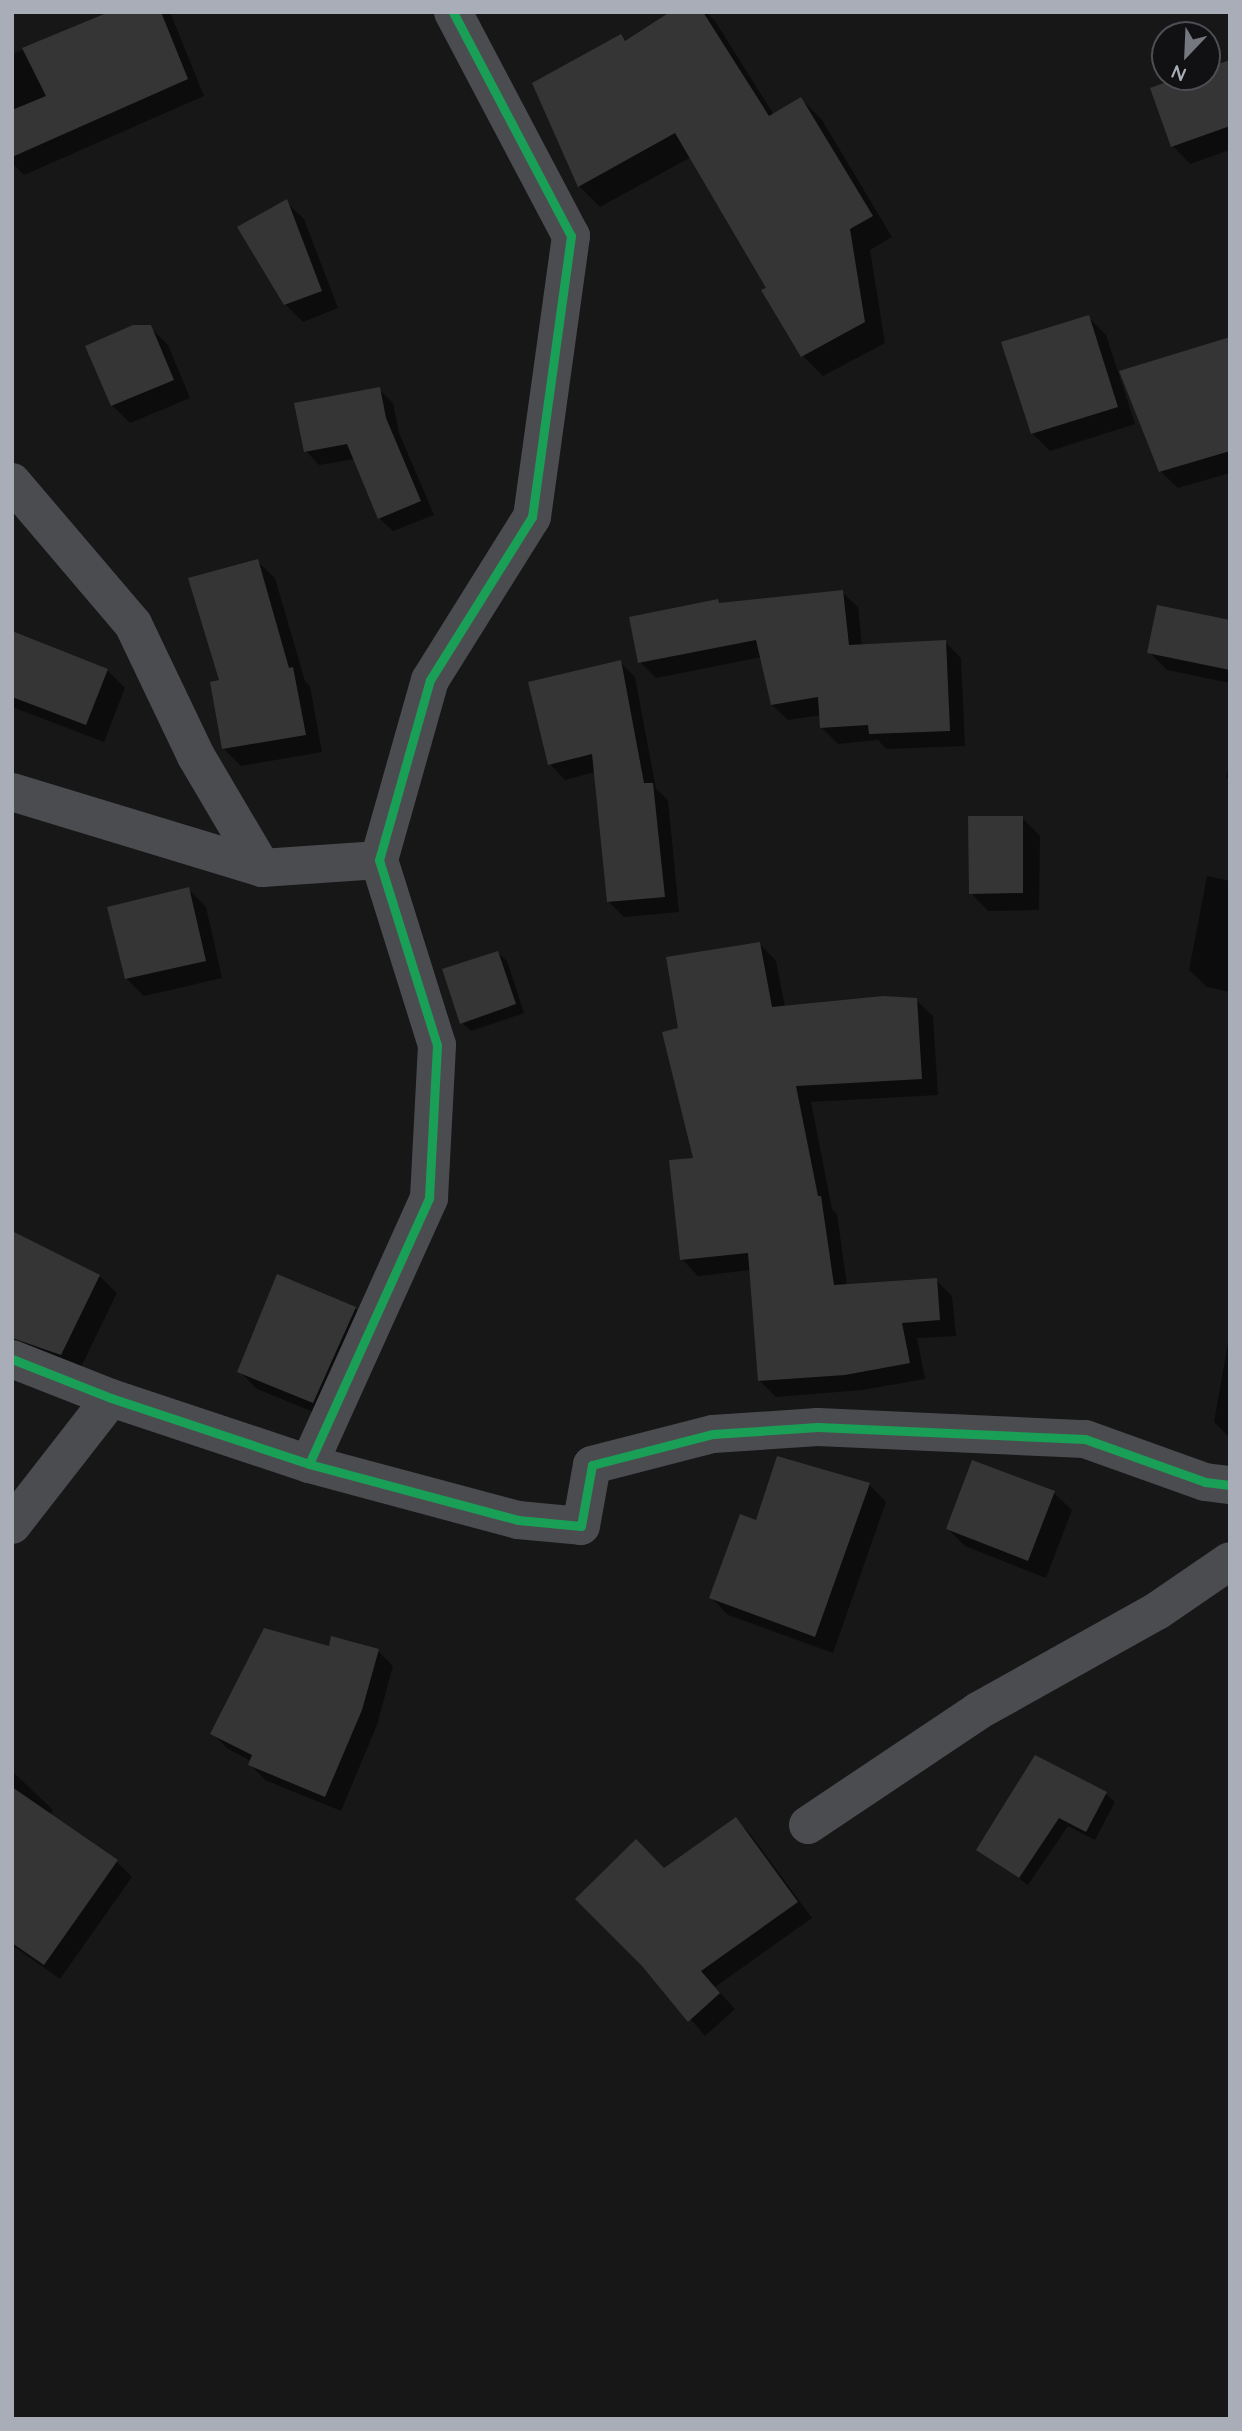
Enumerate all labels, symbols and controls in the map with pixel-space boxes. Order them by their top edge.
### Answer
north arrow [1151,21,1221,91]
text: N [1167,60,1190,87]

